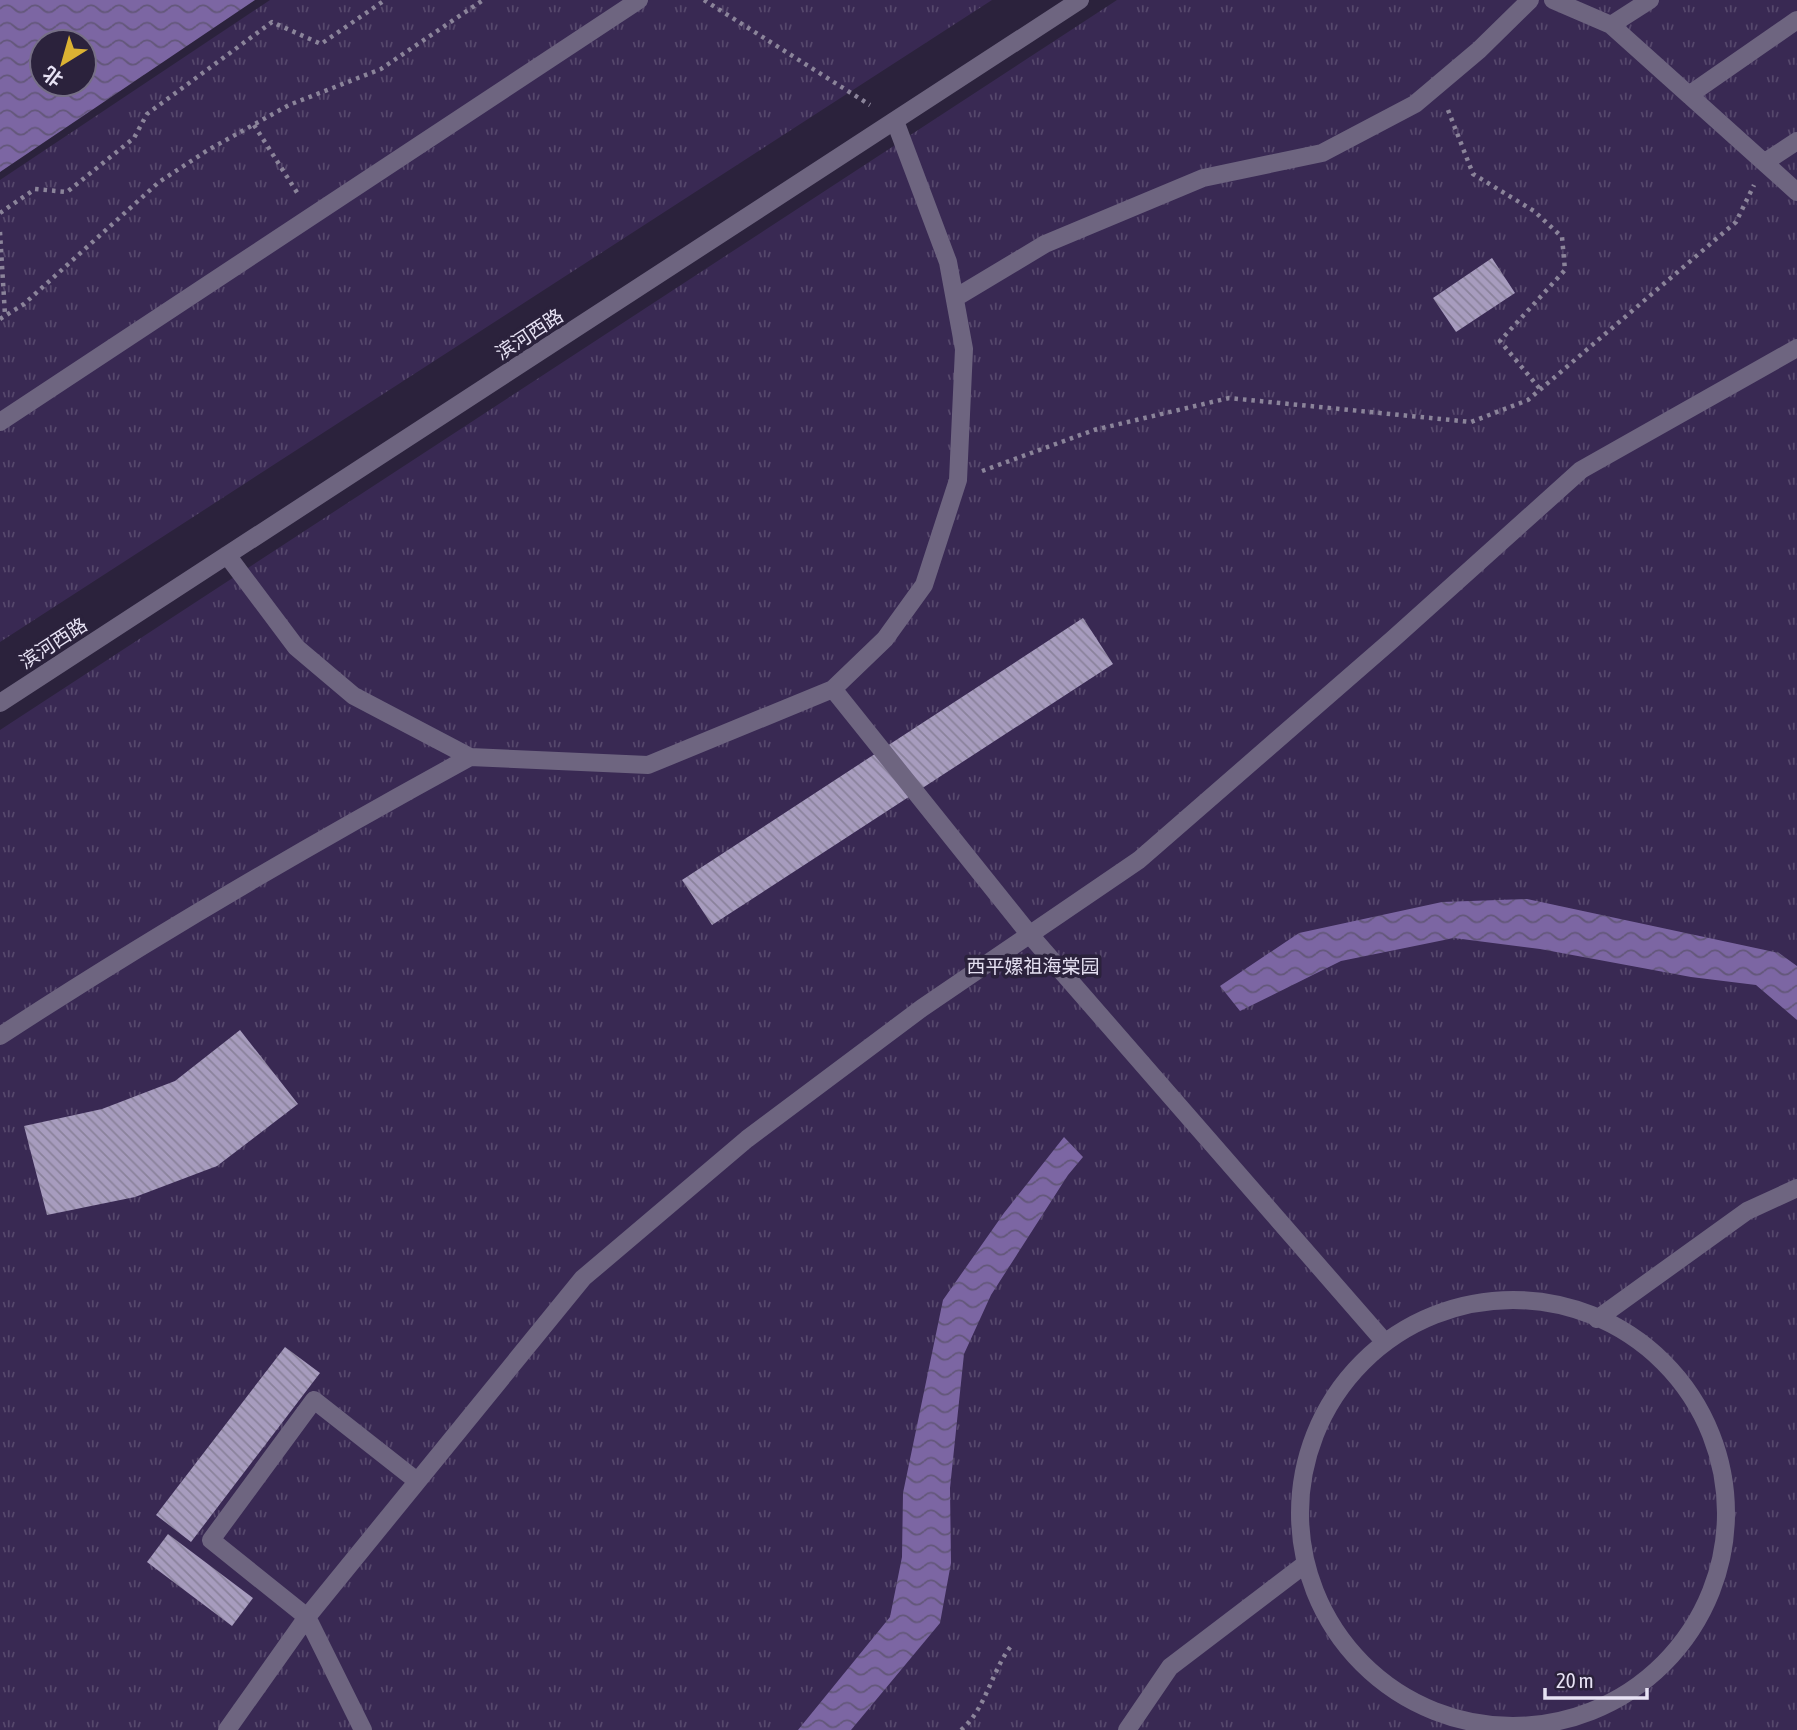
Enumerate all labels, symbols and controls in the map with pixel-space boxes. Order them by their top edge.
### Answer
north arrow [28,28,98,98]
text: 北 [39,62,67,91]
street label: 滨河西路 [491,304,567,364]
street label: 滨河西路 [15,613,91,673]
park label: 西平嫘祖海棠园 [966,955,1100,977]
scale bar [1545,1656,1646,1700]
text: 20 m [1556,1668,1594,1692]

